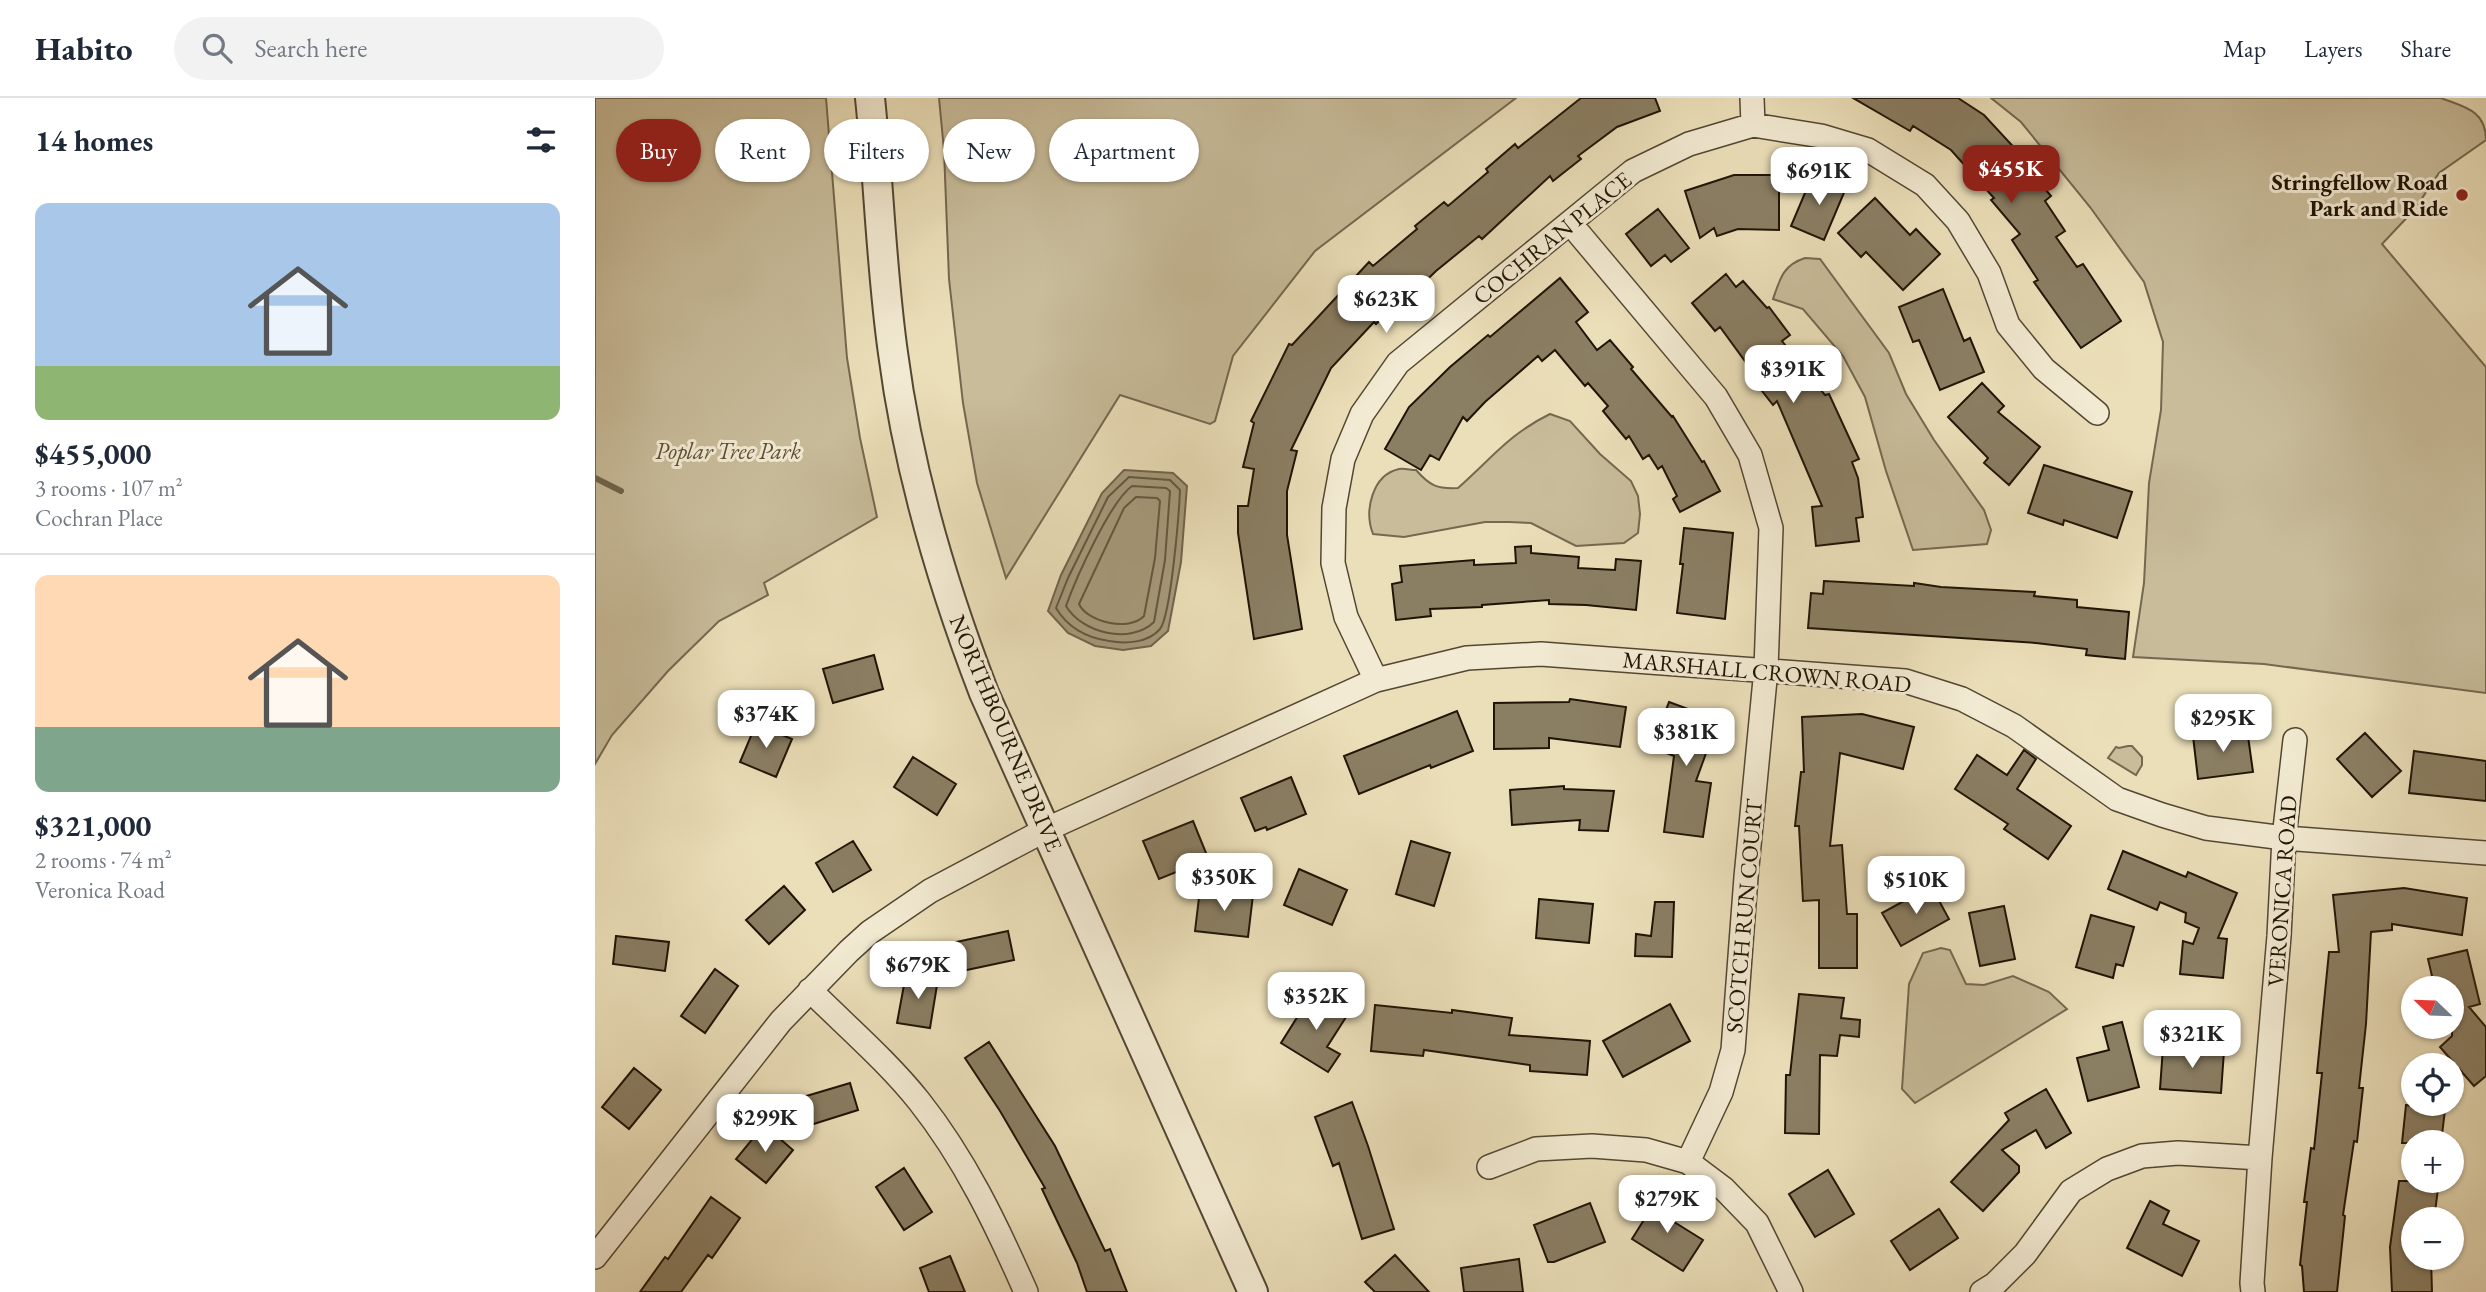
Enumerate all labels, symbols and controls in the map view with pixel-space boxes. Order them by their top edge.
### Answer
search box [174,17,664,80]
text: Habito [35,27,132,70]
icon: search [198,29,236,67]
text: Search here [254,31,367,65]
text: Map [2223,33,2266,64]
text: Layers [2304,33,2363,64]
text: Share [2401,33,2451,64]
chip: Buy [616,119,701,182]
chip: Rent [715,119,810,182]
chip: Filters [824,119,929,182]
chip: New [943,119,1035,182]
chip: Apartment [1049,119,1199,182]
text: 14 homes [35,121,153,160]
icon: filters [522,121,560,159]
pin: $455K [1962,146,2060,205]
pin: $691K [1770,148,1868,207]
text: $455K [1979,153,2043,183]
text: $691K [1787,155,1851,185]
street label: COCHRAN PLACE [1467,165,1637,311]
place label: Stringfellow Road Park and Ride [2271,167,2448,223]
marker: Stringfellow Road Park and Ride [2454,187,2470,203]
icon: home [235,248,361,374]
pin: $623K [1337,275,1435,335]
text: $623K [1354,283,1418,313]
pin: $391K [1744,345,1842,405]
text: $391K [1761,353,1825,383]
text: $455,000 [35,434,151,473]
park label: Poplar Tree Park [655,436,801,466]
text: 3 rooms · 107 m² [35,473,183,503]
text: Cochran Place [35,503,163,533]
street label: NORTHBOURNE DRIVE [943,610,1069,856]
icon: home [235,620,361,746]
street label: MARSHALL CROWN ROAD [1621,644,1913,700]
pin: $374K [717,690,815,750]
pin: $295K [2174,694,2272,754]
text: $374K [734,698,798,728]
text: $295K [2191,702,2255,732]
pin: $381K [1637,708,1735,768]
text: $381K [1654,716,1718,746]
street label: VERONICA ROAD [2260,794,2304,988]
street label: SCOTCH RUN COURT [1719,797,1769,1034]
text: $321,000 [35,806,151,845]
text: 2 rooms · 74 m² [35,845,172,875]
pin: $350K [1175,854,1273,913]
pin: $510K [1867,856,1965,916]
text: $350K [1192,861,1256,891]
text: $510K [1884,864,1948,894]
text: Veronica Road [35,875,165,905]
pin: $679K [869,942,967,1001]
text: $679K [886,949,950,979]
pin: $352K [1267,972,1365,1032]
north arrow [2401,976,2464,1040]
map controls [2401,976,2464,1270]
text: $352K [1284,980,1348,1010]
pin: $321K [2143,1010,2241,1070]
text: $321K [2160,1018,2224,1048]
button: locate [2401,1053,2464,1116]
pin: $299K [716,1094,814,1154]
text: $299K [733,1102,797,1132]
button: + [2401,1130,2464,1193]
pin: $279K [1618,1176,1716,1235]
text: $279K [1635,1183,1699,1213]
button: − [2401,1207,2464,1270]

